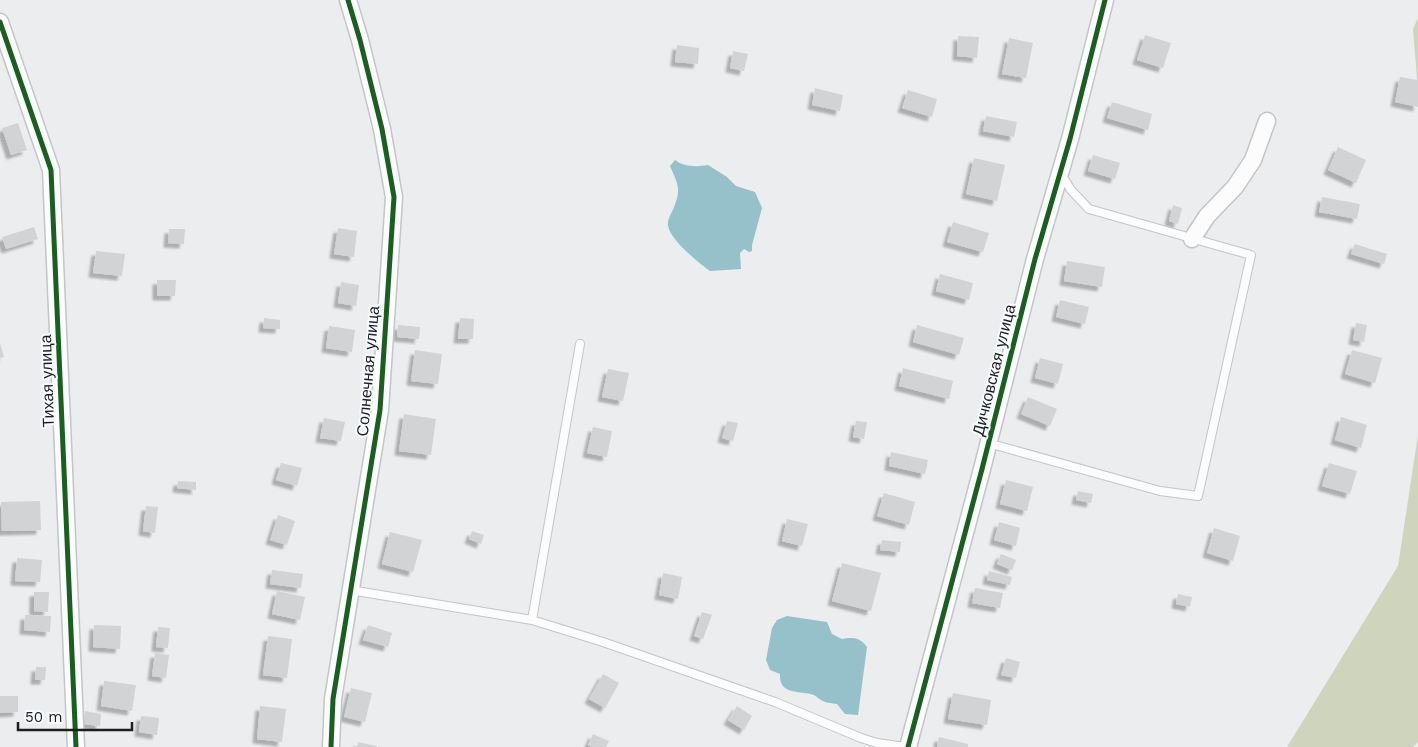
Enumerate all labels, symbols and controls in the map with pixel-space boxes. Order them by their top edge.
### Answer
street label: Дичковская улица [968,302,1020,438]
street label: Солнечная улица [353,305,383,437]
street label: Тихая улица [36,334,58,428]
scale bar [18,700,131,732]
text: 50 m [25,708,62,726]

